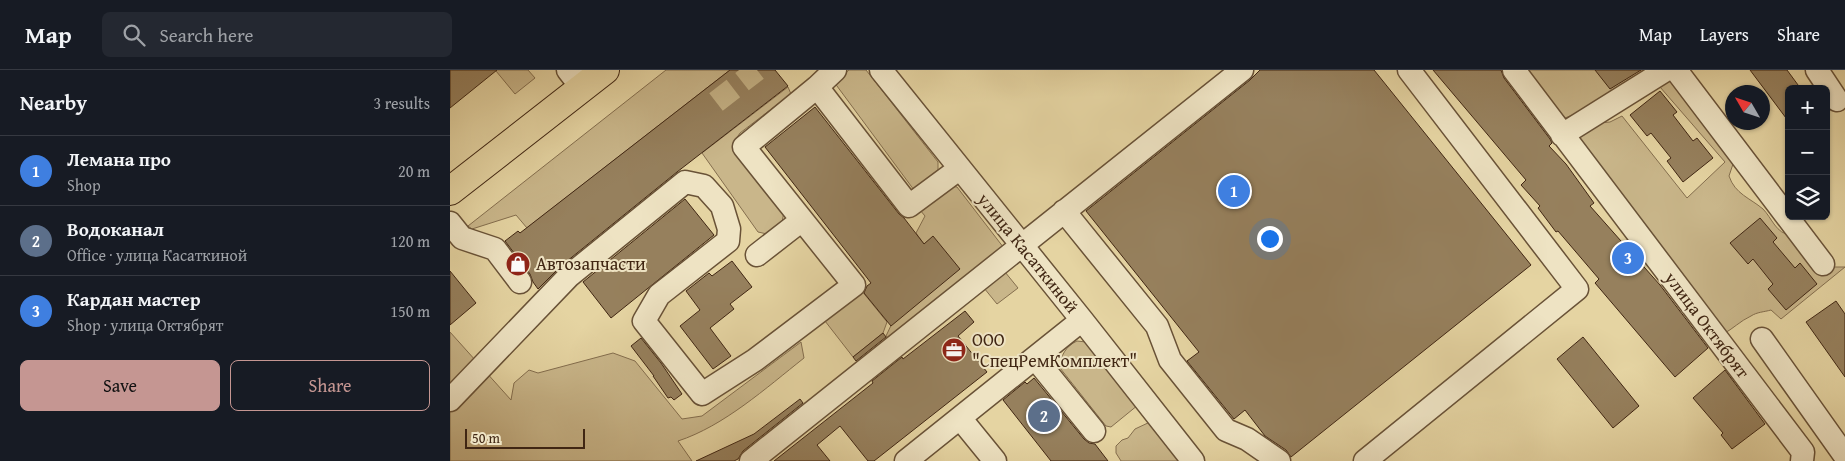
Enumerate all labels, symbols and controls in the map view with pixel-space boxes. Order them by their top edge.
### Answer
search box [102,12,452,57]
text: Map [25,17,72,52]
icon: search [120,21,148,49]
text: Search here [160,21,253,49]
text: Map [1639,21,1672,48]
text: Layers [1700,21,1749,48]
text: Share [1777,21,1820,48]
north arrow [1725,85,1770,130]
map controls [1785,85,1830,220]
button: + [1785,85,1830,130]
text: Nearby [20,87,87,118]
text: 3 results [373,91,430,115]
button: − [1785,130,1830,175]
text: Лемана про [67,145,171,173]
text: 1 [32,159,40,183]
text: 20 m [398,159,430,183]
pin: 1 [1218,172,1250,210]
text: Shop [67,173,101,197]
button: layers [1785,175,1830,220]
street label: улица Касаткиной [971,186,1086,319]
text: Водоканал [67,215,164,243]
your location [1257,226,1283,252]
text: 2 [32,229,40,253]
text: 120 m [390,229,430,253]
pin: 3 [1612,239,1644,277]
text: Office · улица Касаткиной [67,243,247,267]
place label: Автозапчасти [536,250,646,277]
shop icon: Автозапчасти [505,251,531,277]
street label: улица Октябрят [1658,265,1757,384]
text: Кардан мастер [67,285,201,313]
text: 3 [32,299,40,323]
text: 150 m [390,299,430,323]
text: Shop · улица Октябрят [67,313,224,337]
place label: ООО "СпецРемКомплект" [972,326,1137,374]
office icon: ООО "СпецРемКомплект" [941,337,967,363]
button: Save [20,360,220,411]
button: Share [230,360,430,411]
pin: 2 [1028,397,1060,435]
scale bar [465,426,585,449]
text: 50 m [472,428,500,448]

